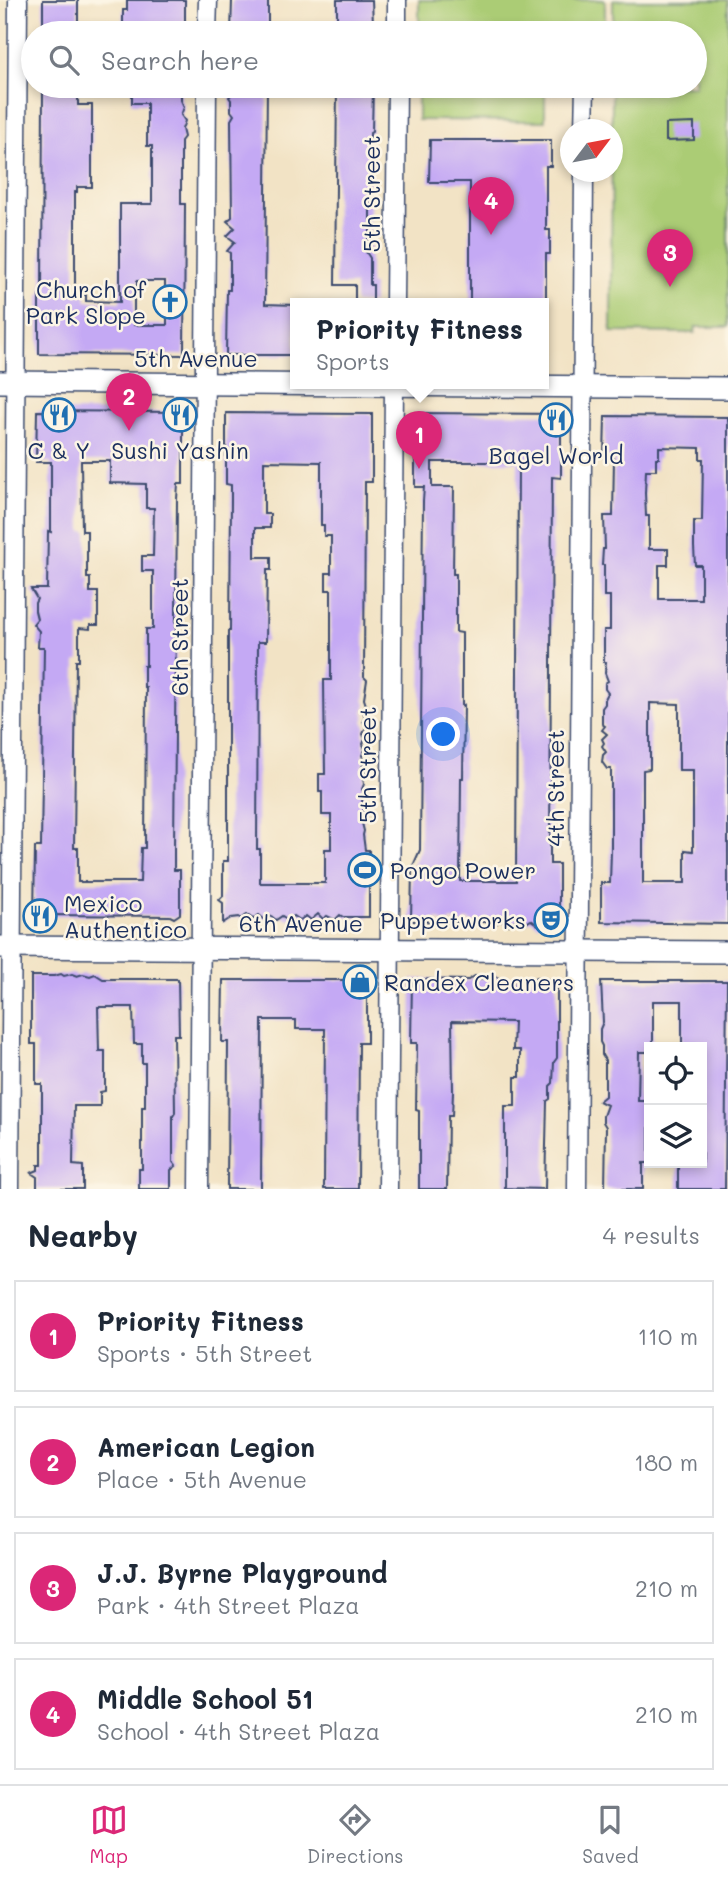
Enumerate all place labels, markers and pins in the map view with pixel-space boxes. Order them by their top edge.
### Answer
pin: 4 [468,177,514,235]
pin: 3 [647,229,693,287]
place label: Church of Park Slope [26,274,147,330]
church icon: Church of Park Slope [151,283,189,321]
pin: 2 [106,373,152,431]
restaurant icon: C & Y [40,396,78,434]
restaurant icon: Sushi Yashin [161,396,199,434]
restaurant icon: Bagel World [537,401,575,439]
pin: 1 [396,411,442,469]
place label: C & Y [28,435,90,465]
place label: Sushi Yashin [111,435,249,465]
place label: Bagel World [488,440,624,470]
sports icon: Pongo Power [346,851,384,889]
place label: Pongo Power [390,855,536,885]
place label: Mexico Authentico [64,888,187,944]
restaurant icon: Mexico Authentico [21,897,59,935]
theatre icon: Puppetworks [532,901,570,939]
place label: Puppetworks [380,905,526,935]
shop icon: Randex Cleaners [341,963,379,1001]
place label: Randex Cleaners [384,967,574,997]

